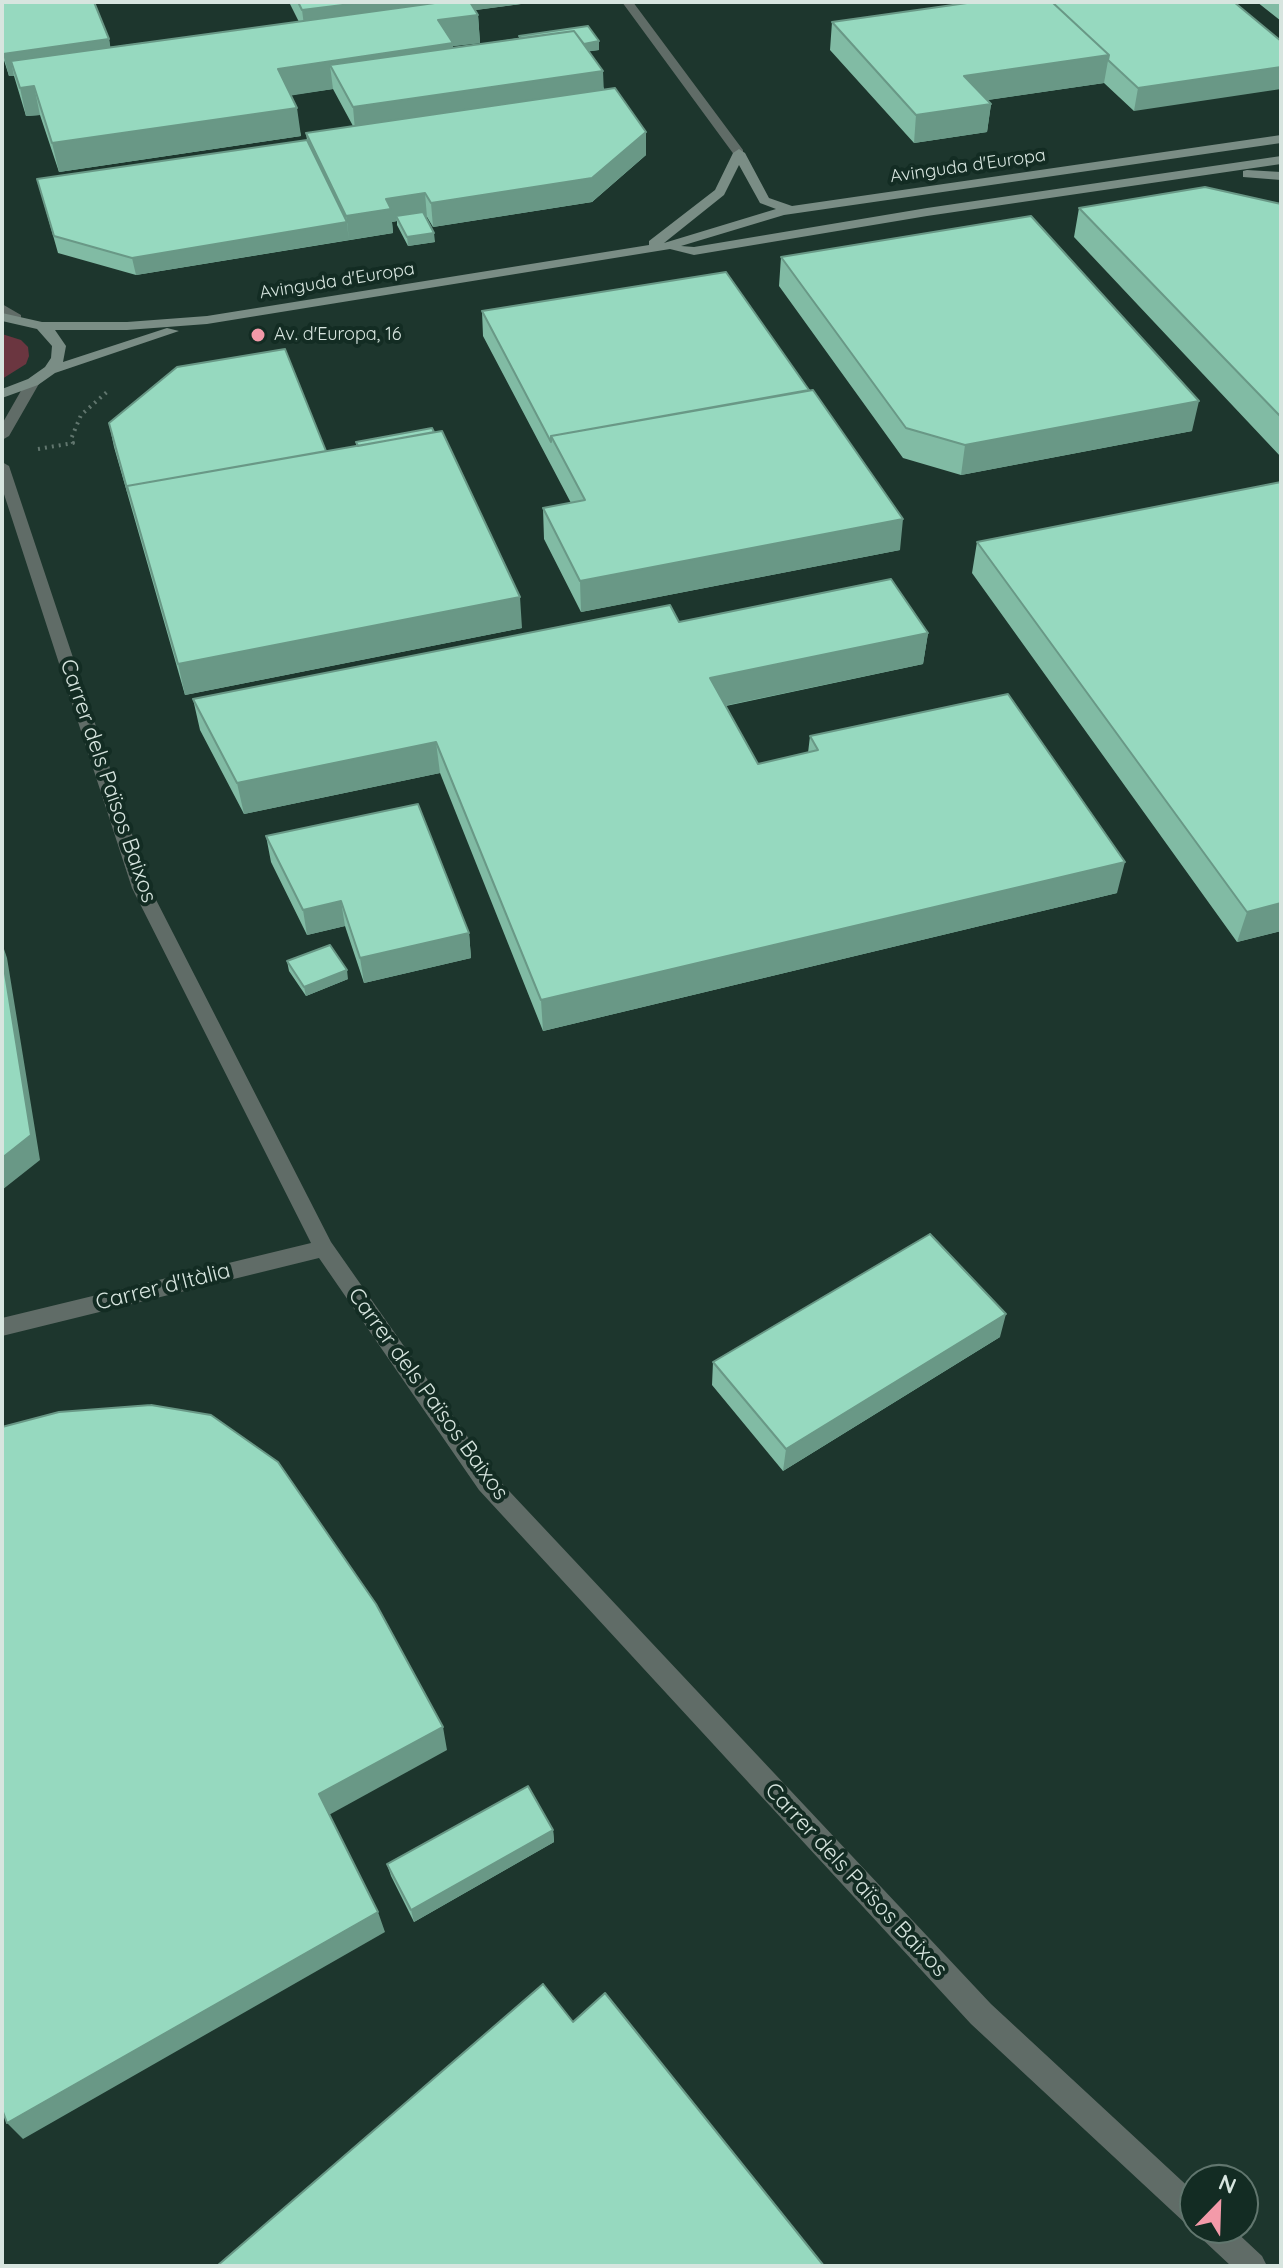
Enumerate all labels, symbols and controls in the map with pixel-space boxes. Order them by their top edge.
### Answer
street label: Avinguda d'Europa [889,144,1047,188]
street label: Avinguda d'Europa [258,258,416,304]
place label: Av. d'Europa, 16 [274,324,401,346]
marker: Av. d'Europa, 16 [249,326,267,344]
street label: Carrer dels Països Baixos [54,656,162,906]
street label: Carrer d'Itàlia [93,1257,233,1317]
street label: Carrer dels Països Baixos [342,1283,514,1505]
street label: Carrer dels Països Baixos [759,1778,953,1982]
north arrow [1179,2164,1259,2244]
text: N [1215,2168,1241,2200]

